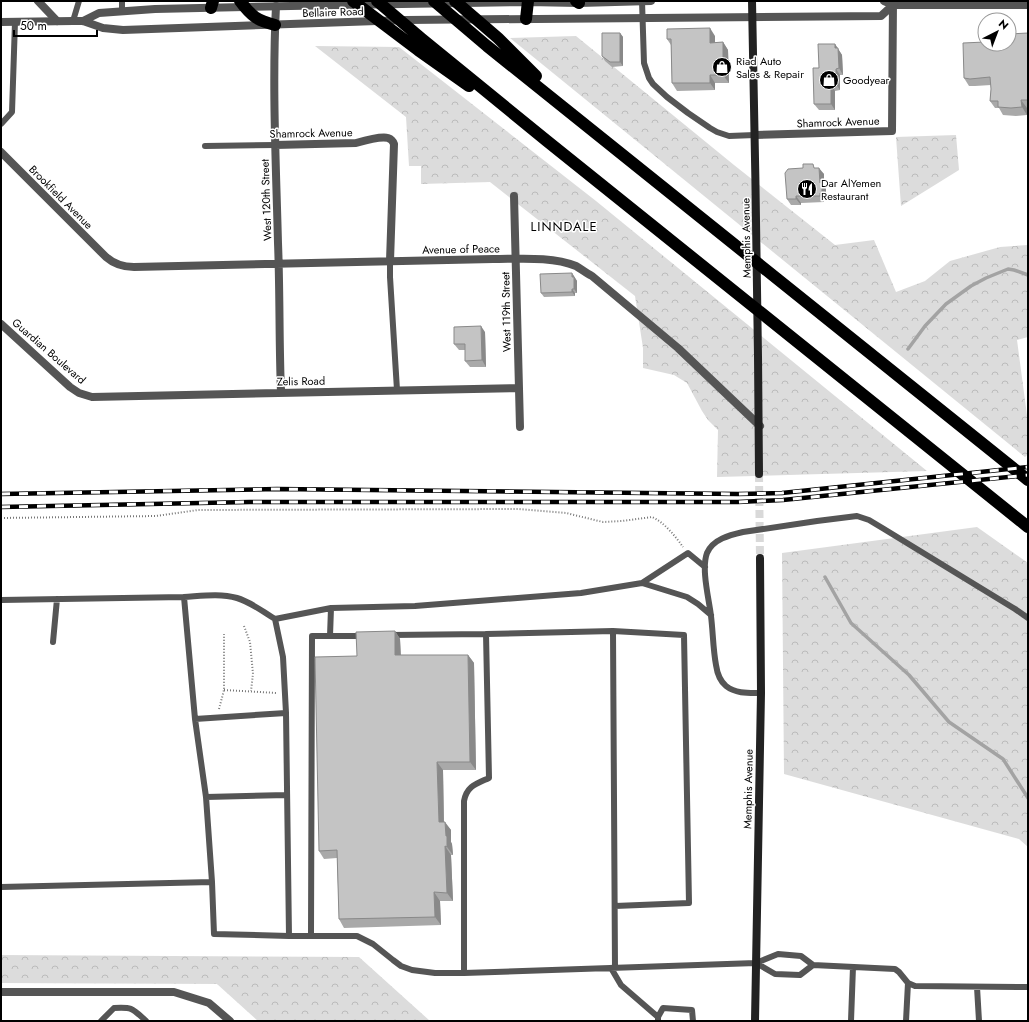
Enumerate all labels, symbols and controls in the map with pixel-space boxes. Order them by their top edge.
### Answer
street label: Bellaire Road [302,3,364,21]
scale bar [14,12,97,38]
north arrow [977,12,1017,52]
text: N [995,16,1012,33]
text: 50 m [20,17,47,35]
place label: Riad Auto Sales & Repair [736,53,804,82]
shop icon: Riad Auto Sales & Repair [711,56,733,78]
shop icon: Goodyear [818,69,840,91]
place label: Goodyear [843,72,889,88]
street label: Shamrock Avenue [796,113,880,131]
street label: Shamrock Avenue [269,124,353,142]
street label: West 120th Street [257,158,275,241]
street label: Brookfield Avenue [25,161,97,233]
place label: Dar AlYemen Restaurant [821,175,881,204]
restaurant icon: Dar AlYemen Restaurant [796,178,818,200]
street label: Memphis Avenue [737,198,755,278]
district label: LINNDALE [530,217,598,236]
street label: Avenue of Peace [422,240,500,258]
street label: West 119th Street [497,271,515,352]
street label: Guardian Boulevard [9,314,89,388]
street label: Zelis Road [277,373,325,389]
street label: Memphis Avenue [739,749,757,829]

